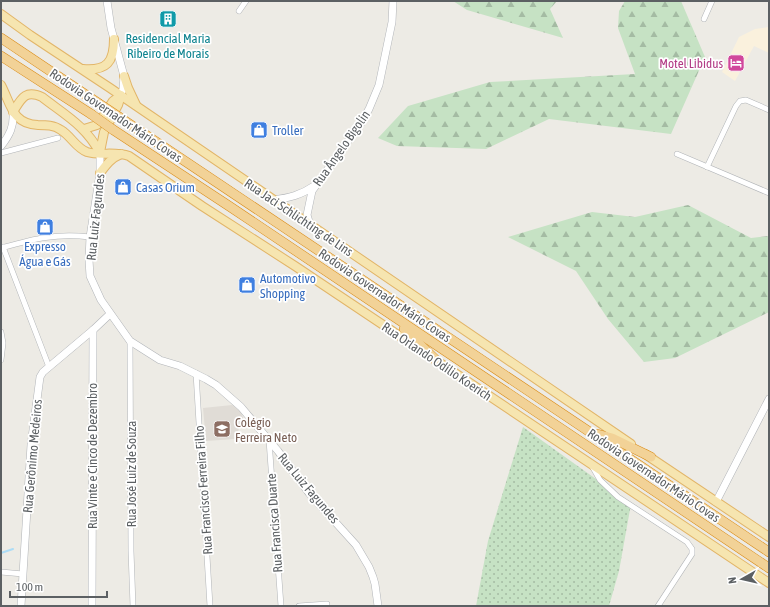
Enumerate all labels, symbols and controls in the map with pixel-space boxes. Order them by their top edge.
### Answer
building icon: Residencial Maria Ribeiro de Morais [158,9,178,29]
place label: Residencial Maria Ribeiro de Morais [125,31,211,61]
hotel icon: Motel Libidus [726,53,746,73]
place label: Motel Libidus [659,56,723,71]
street label: Rodovia Governador Mário Covas [47,66,185,166]
street label: Rua Ângelo Bigolin [310,108,373,189]
shop icon: Troller [249,120,269,140]
place label: Troller [272,123,304,138]
street label: Rua Luiz Fagundes [83,172,108,261]
street label: Rua Jaci Schlichting de Lins [242,175,356,260]
shop icon: Casas Orium [113,177,133,197]
place label: Casas Orium [136,180,195,195]
shop icon: Expresso Água e Gás [35,217,55,237]
place label: Expresso Água e Gás [19,239,71,269]
street label: Rodovia Governador Mário Covas [316,246,454,346]
place label: Automotivo Shopping [260,271,316,301]
shop icon: Automotivo Shopping [237,275,257,295]
street label: Rua Orlando Odílio Koerich [379,319,494,404]
street label: Rua Vinte e Cinco de Dezembro [85,383,100,529]
street label: Rua Gerônimo Medeiros [20,398,45,513]
place label: Colégio Ferreira Neto [235,415,297,445]
school or university icon: Colégio Ferreira Neto [212,419,232,439]
street label: Rua José Luiz de Souza [124,421,139,527]
street label: Rua Francisco Ferreira Filho [191,425,215,555]
street label: Rodovia Governador Mário Covas [585,426,723,526]
street label: Rua Luiz Fagundes [275,450,343,527]
street label: Rua Francisca Duarte [264,473,285,573]
north arrow [722,559,762,599]
scale bar [10,573,107,599]
text: N [726,576,738,584]
text: 100 m [16,580,43,594]

